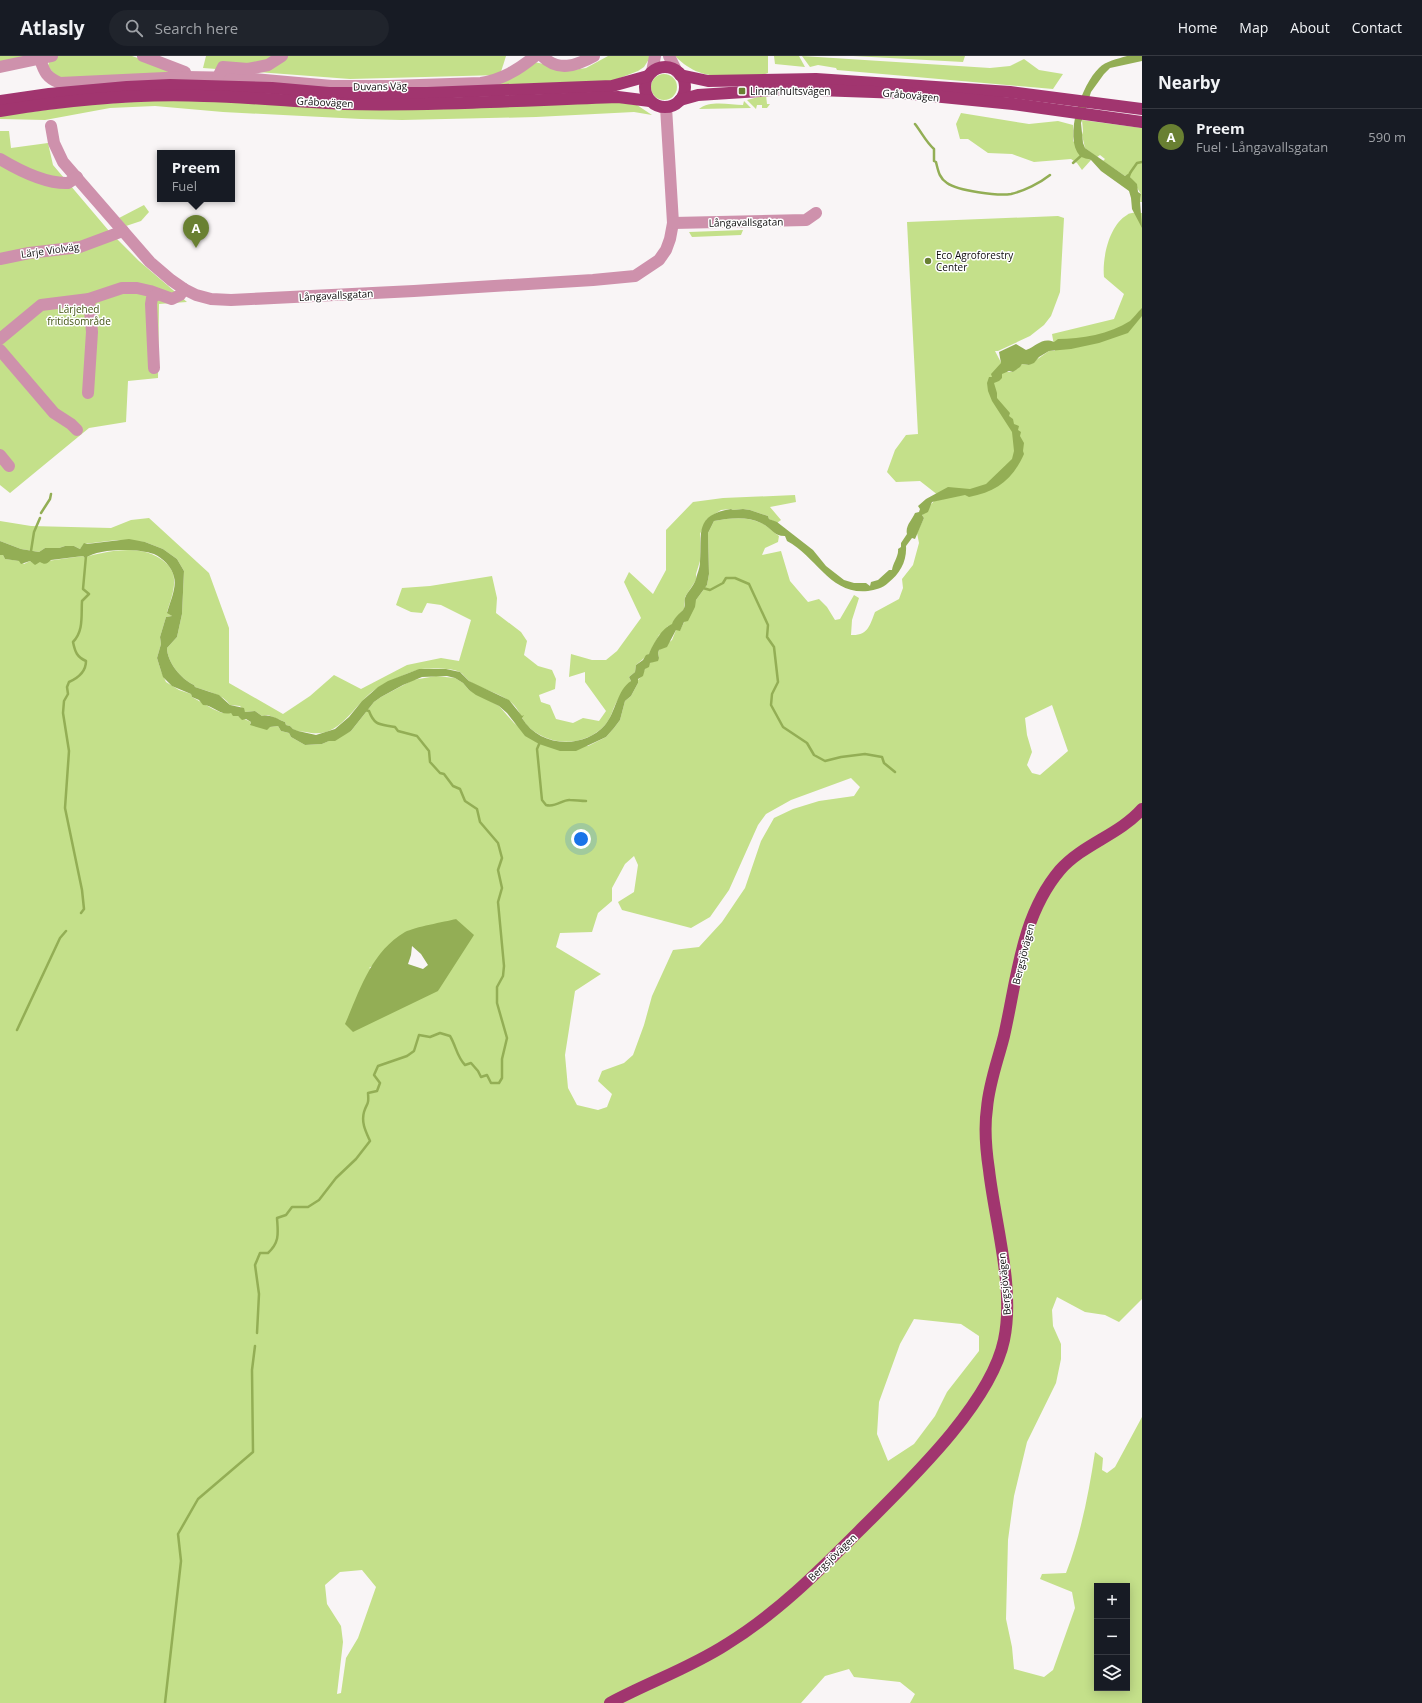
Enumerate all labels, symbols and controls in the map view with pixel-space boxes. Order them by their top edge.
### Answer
search box [109,10,389,46]
text: Atlasly [20,15,85,41]
icon: search [123,17,145,39]
text: Search here [155,18,238,38]
text: Home [1178,18,1217,37]
text: Map [1239,18,1268,37]
text: About [1290,18,1330,37]
text: Contact [1352,18,1402,37]
text: Nearby [1158,71,1220,94]
street label: Duvans Väg [353,79,408,93]
place label: Linnarhultsvägen [750,84,831,98]
marker: Linnarhultsvägen [737,86,747,96]
street label: Gråbovägen [882,86,940,104]
street label: Gråbovägen [296,94,354,110]
text: Preem [1196,118,1245,138]
text: A [1167,128,1175,146]
text: 590 m [1368,128,1406,146]
text: Fuel · Långavallsgatan [1196,138,1328,156]
popup [157,150,235,202]
text: Preem [172,157,220,177]
text: Fuel [172,177,197,195]
street label: Långavallsgatan [709,214,783,230]
pin: A [183,215,209,248]
street label: Lärje Violväg [20,239,81,261]
place label: Eco Agroforestry Center [936,248,1014,274]
marker: Eco Agroforestry Center [923,256,933,266]
street label: Långavallsgatan [298,286,374,304]
park label: Lärjehed fritidsområde [47,302,111,328]
your location [571,829,591,849]
street label: Bergsjövägen [1009,922,1037,986]
street label: Bergsjövägen [994,1252,1014,1316]
street label: Bergsjövägen [805,1530,859,1584]
map controls [1094,1583,1130,1691]
button: + [1094,1583,1130,1619]
button: − [1094,1619,1130,1655]
button: layers [1094,1655,1130,1691]

